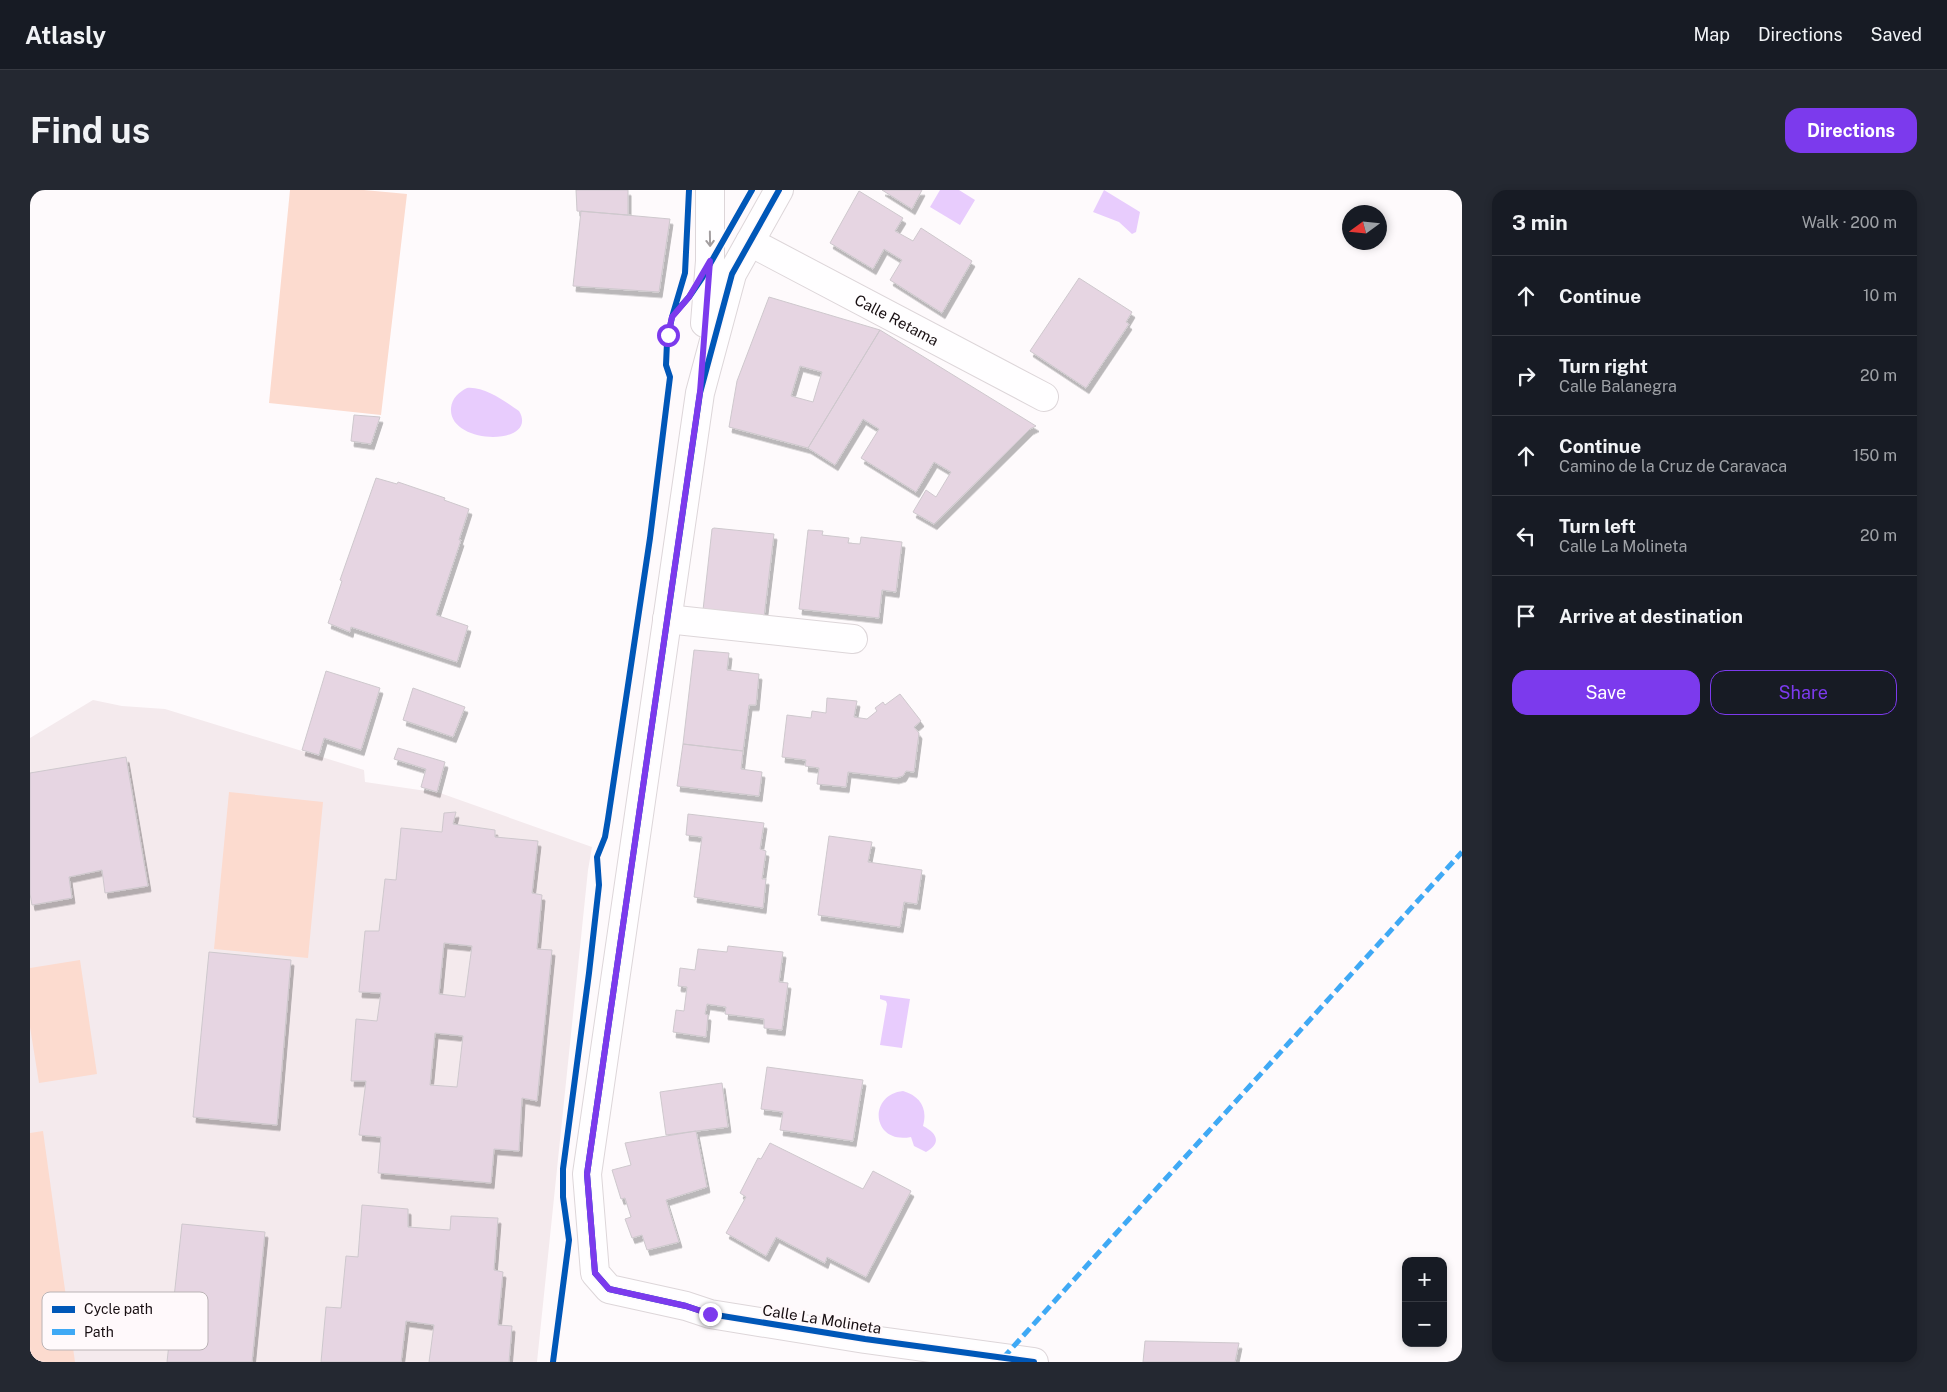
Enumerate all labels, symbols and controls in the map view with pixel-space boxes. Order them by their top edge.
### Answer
text: Atlasly [25,21,106,49]
text: Map [1693,24,1730,45]
text: Directions [1758,24,1843,45]
text: Saved [1871,24,1922,45]
button: Directions [1785,108,1917,153]
text: Find us [30,110,150,151]
north arrow [1342,205,1387,250]
text: 3 min [1512,210,1568,235]
text: Walk · 200 m [1802,213,1897,232]
one-way arrow [705,230,715,246]
icon: ahead [1512,282,1540,310]
text: Continue [1559,285,1641,307]
text: 10 m [1863,286,1897,305]
street label: Calle Retama [852,290,942,349]
route start [657,324,680,347]
text: Turn right [1559,355,1648,377]
icon: right [1512,362,1540,390]
text: 20 m [1860,366,1897,385]
text: Calle Balanegra [1559,377,1677,396]
text: Continue [1559,435,1641,457]
icon: ahead [1512,442,1540,470]
text: 150 m [1853,446,1897,465]
text: Camino de la Cruz de Caravaca [1559,457,1787,476]
text: Turn left [1559,515,1636,537]
icon: left [1512,522,1540,550]
text: 20 m [1860,526,1897,545]
text: Calle La Molineta [1559,537,1687,556]
icon: arrive [1512,602,1540,630]
text: Arrive at destination [1559,605,1743,627]
button: Save [1512,670,1700,715]
button: Share [1710,670,1897,715]
map controls [1402,1257,1447,1347]
button: + [1402,1257,1447,1302]
legend [42,1292,208,1350]
text: Cycle path [84,1301,153,1317]
street label: Calle La Molineta [761,1301,883,1337]
button: − [1402,1302,1447,1347]
route end [699,1303,722,1326]
text: Path [84,1324,114,1340]

